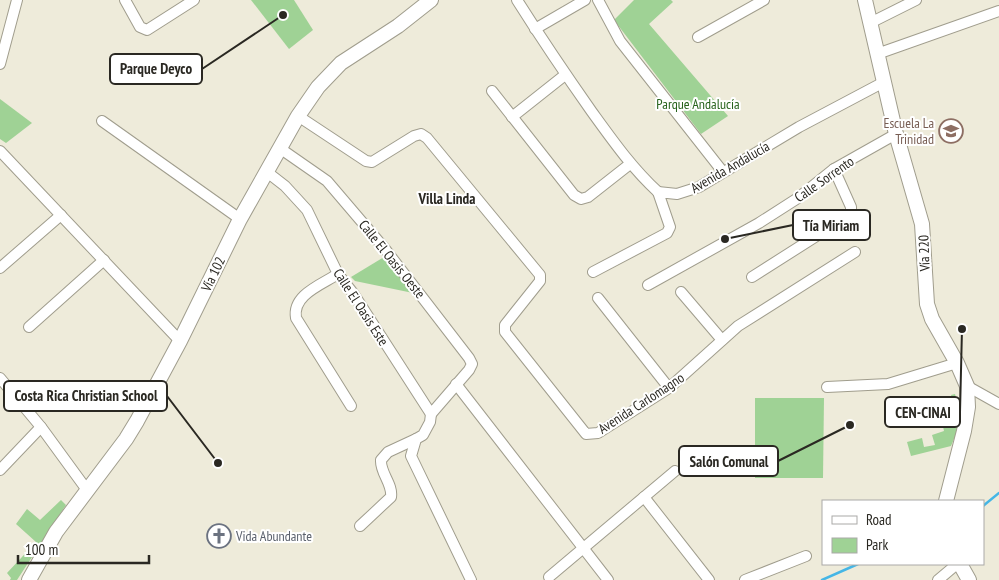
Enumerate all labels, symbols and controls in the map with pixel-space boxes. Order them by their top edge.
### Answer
callout: Parque Deyco [110,54,202,84]
text: Parque Deyco [120,59,192,78]
park label: Parque Andalucía [656,95,740,113]
place label: Escuela La Trinidad [883,114,934,148]
school or university icon: Escuela La Trinidad [938,118,964,144]
street label: Avenida Andalucía [687,137,773,197]
street label: Calle Sorrento [791,152,857,206]
district label: Villa Linda [418,189,475,208]
callout: Tía Miriam [793,210,870,240]
street label: Calle El Oasis Oeste [355,216,429,302]
text: Tía Miriam [803,216,859,235]
street label: Vía 220 [914,234,934,273]
street label: Vía 102 [196,254,229,295]
street label: Calle El Oasis Este [329,265,393,349]
street label: Avenida Carlomagno [595,368,687,438]
callout: Costa Rica Christian School [4,381,167,411]
text: Costa Rica Christian School [14,386,158,405]
callout: CEN-CINAI [885,397,960,427]
text: CEN-CINAI [895,403,951,422]
callout: Salón Comunal [679,446,778,476]
text: Salón Comunal [689,452,769,471]
legend [822,500,984,565]
text: Road [866,510,892,529]
church icon: Vida Abundante [206,523,232,549]
place label: Vida Abundante [235,527,312,545]
scale bar [18,532,149,564]
text: Park [866,535,888,554]
text: 100 m [25,540,58,559]

